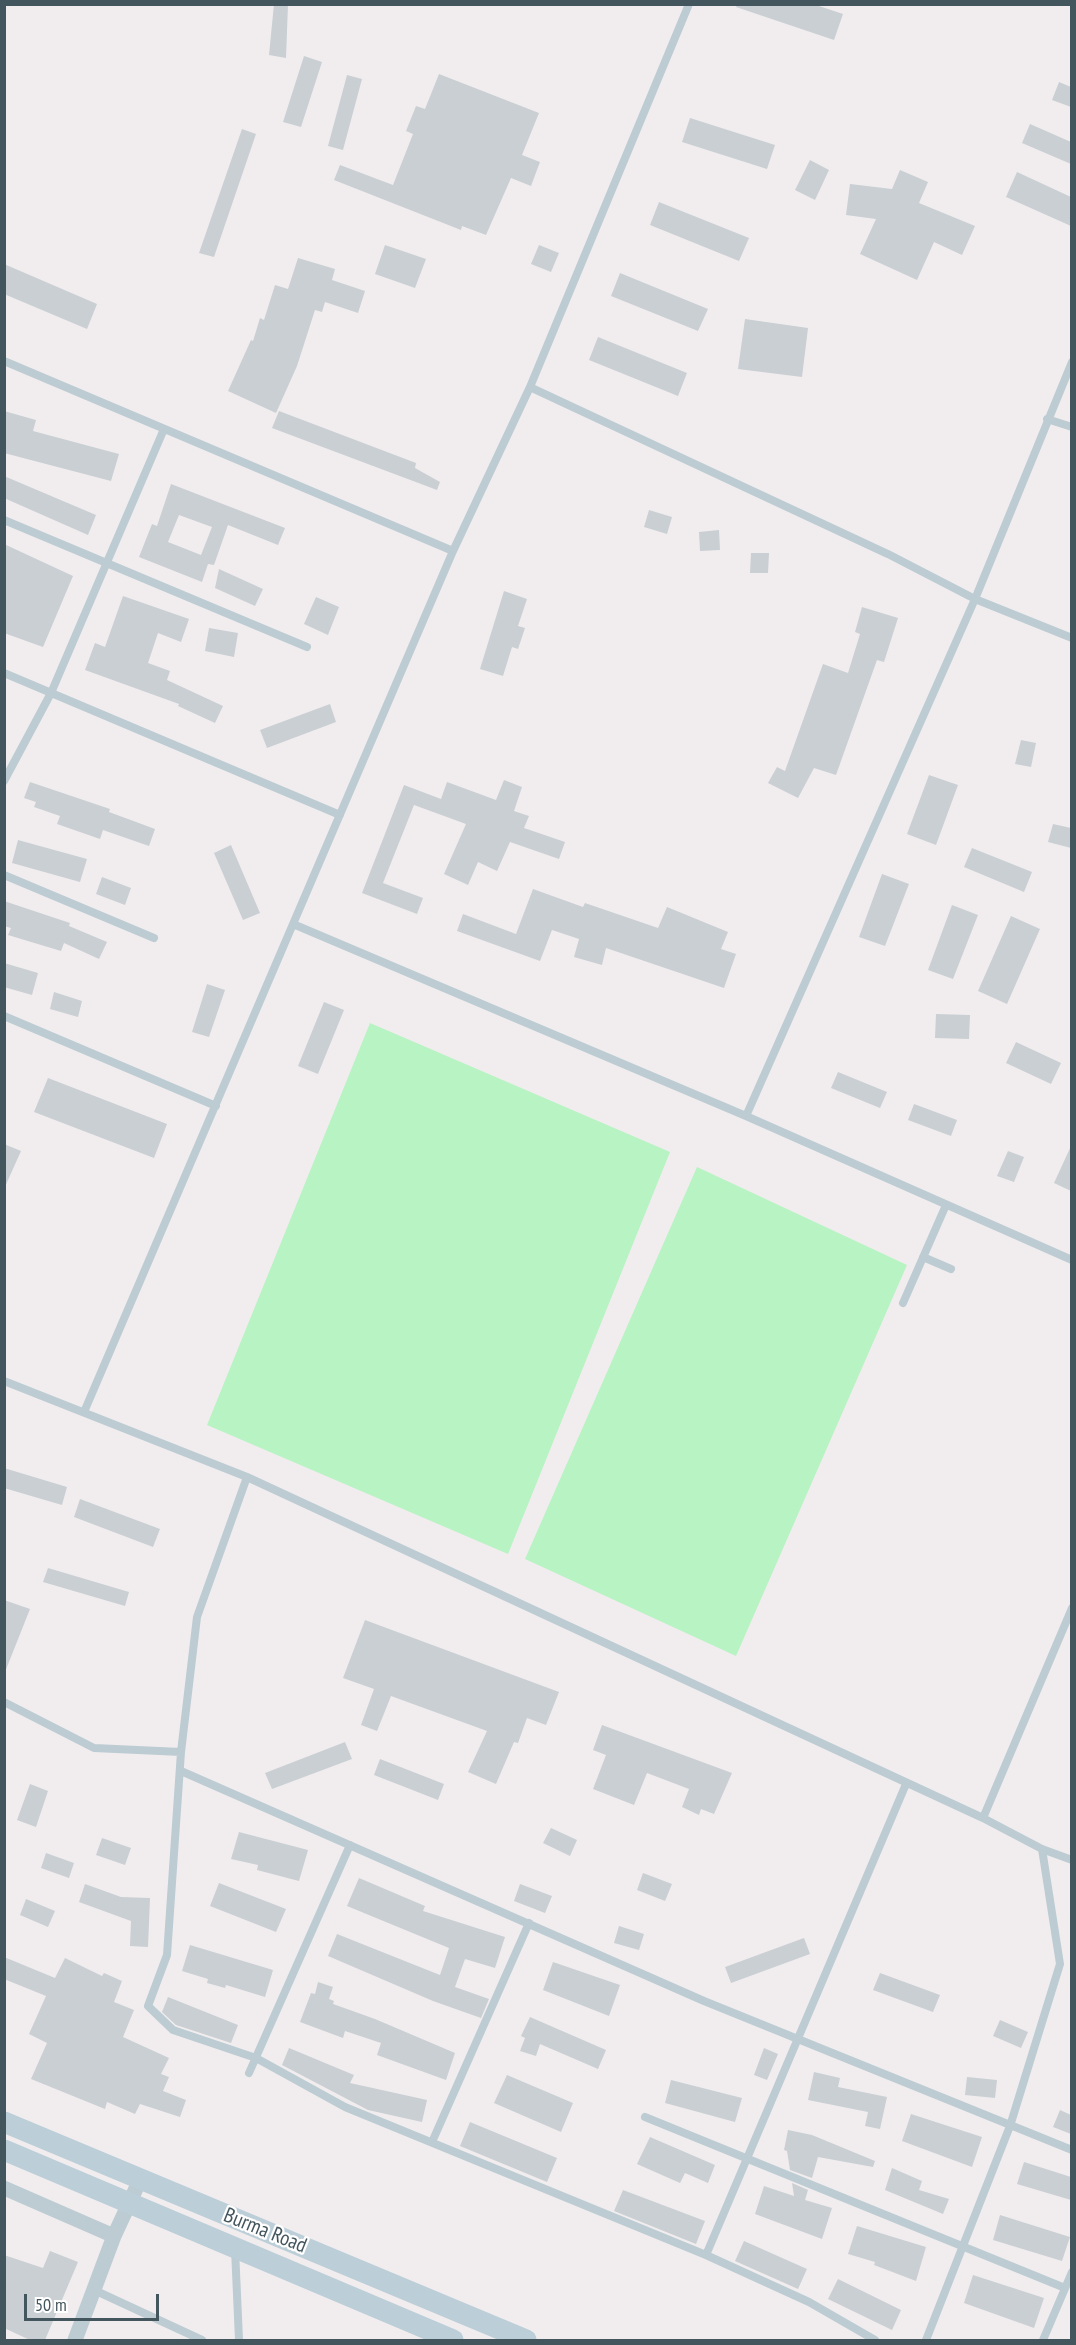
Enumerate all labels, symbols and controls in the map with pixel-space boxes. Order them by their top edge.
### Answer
street label: Burma Road [220,2203,310,2259]
scale bar [27,2282,162,2320]
text: 50 m [35,2293,67,2316]

